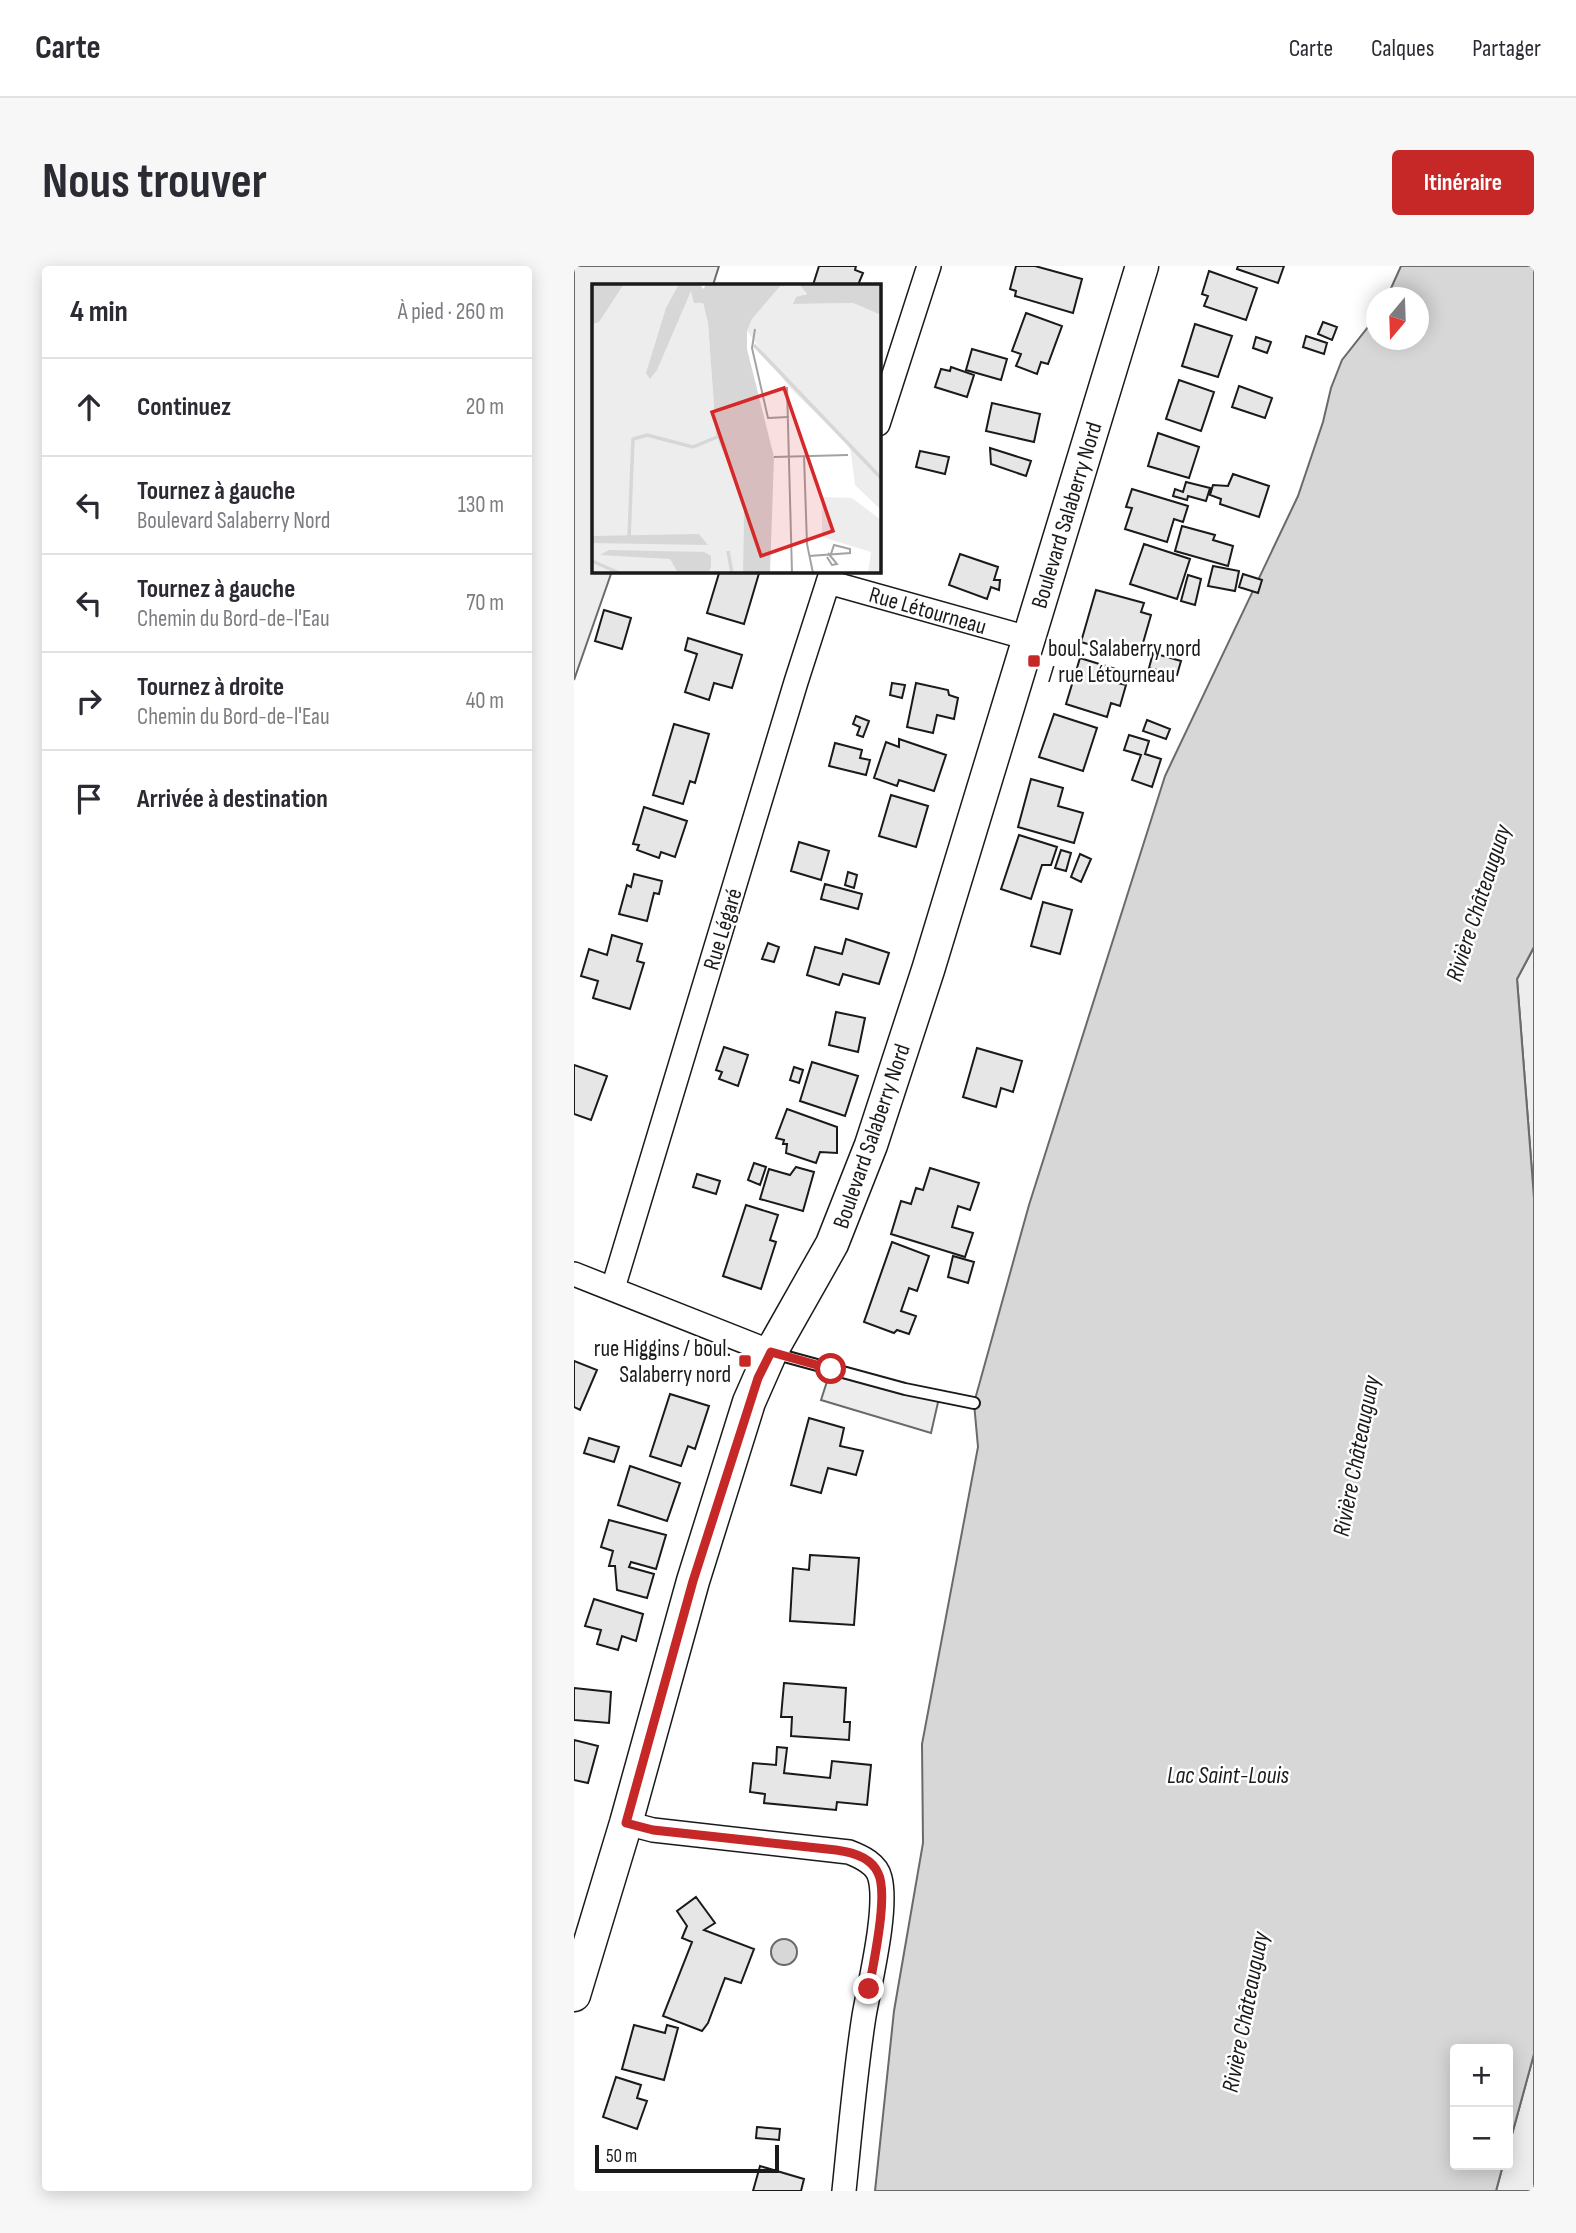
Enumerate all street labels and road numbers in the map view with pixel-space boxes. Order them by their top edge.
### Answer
street label: Boulevard Salaberry Nord [1025,419,1109,612]
street label: Rue Létourneau [866,581,990,641]
street label: Rue Légaré [697,885,749,973]
street label: Boulevard Salaberry Nord [827,1040,917,1232]

